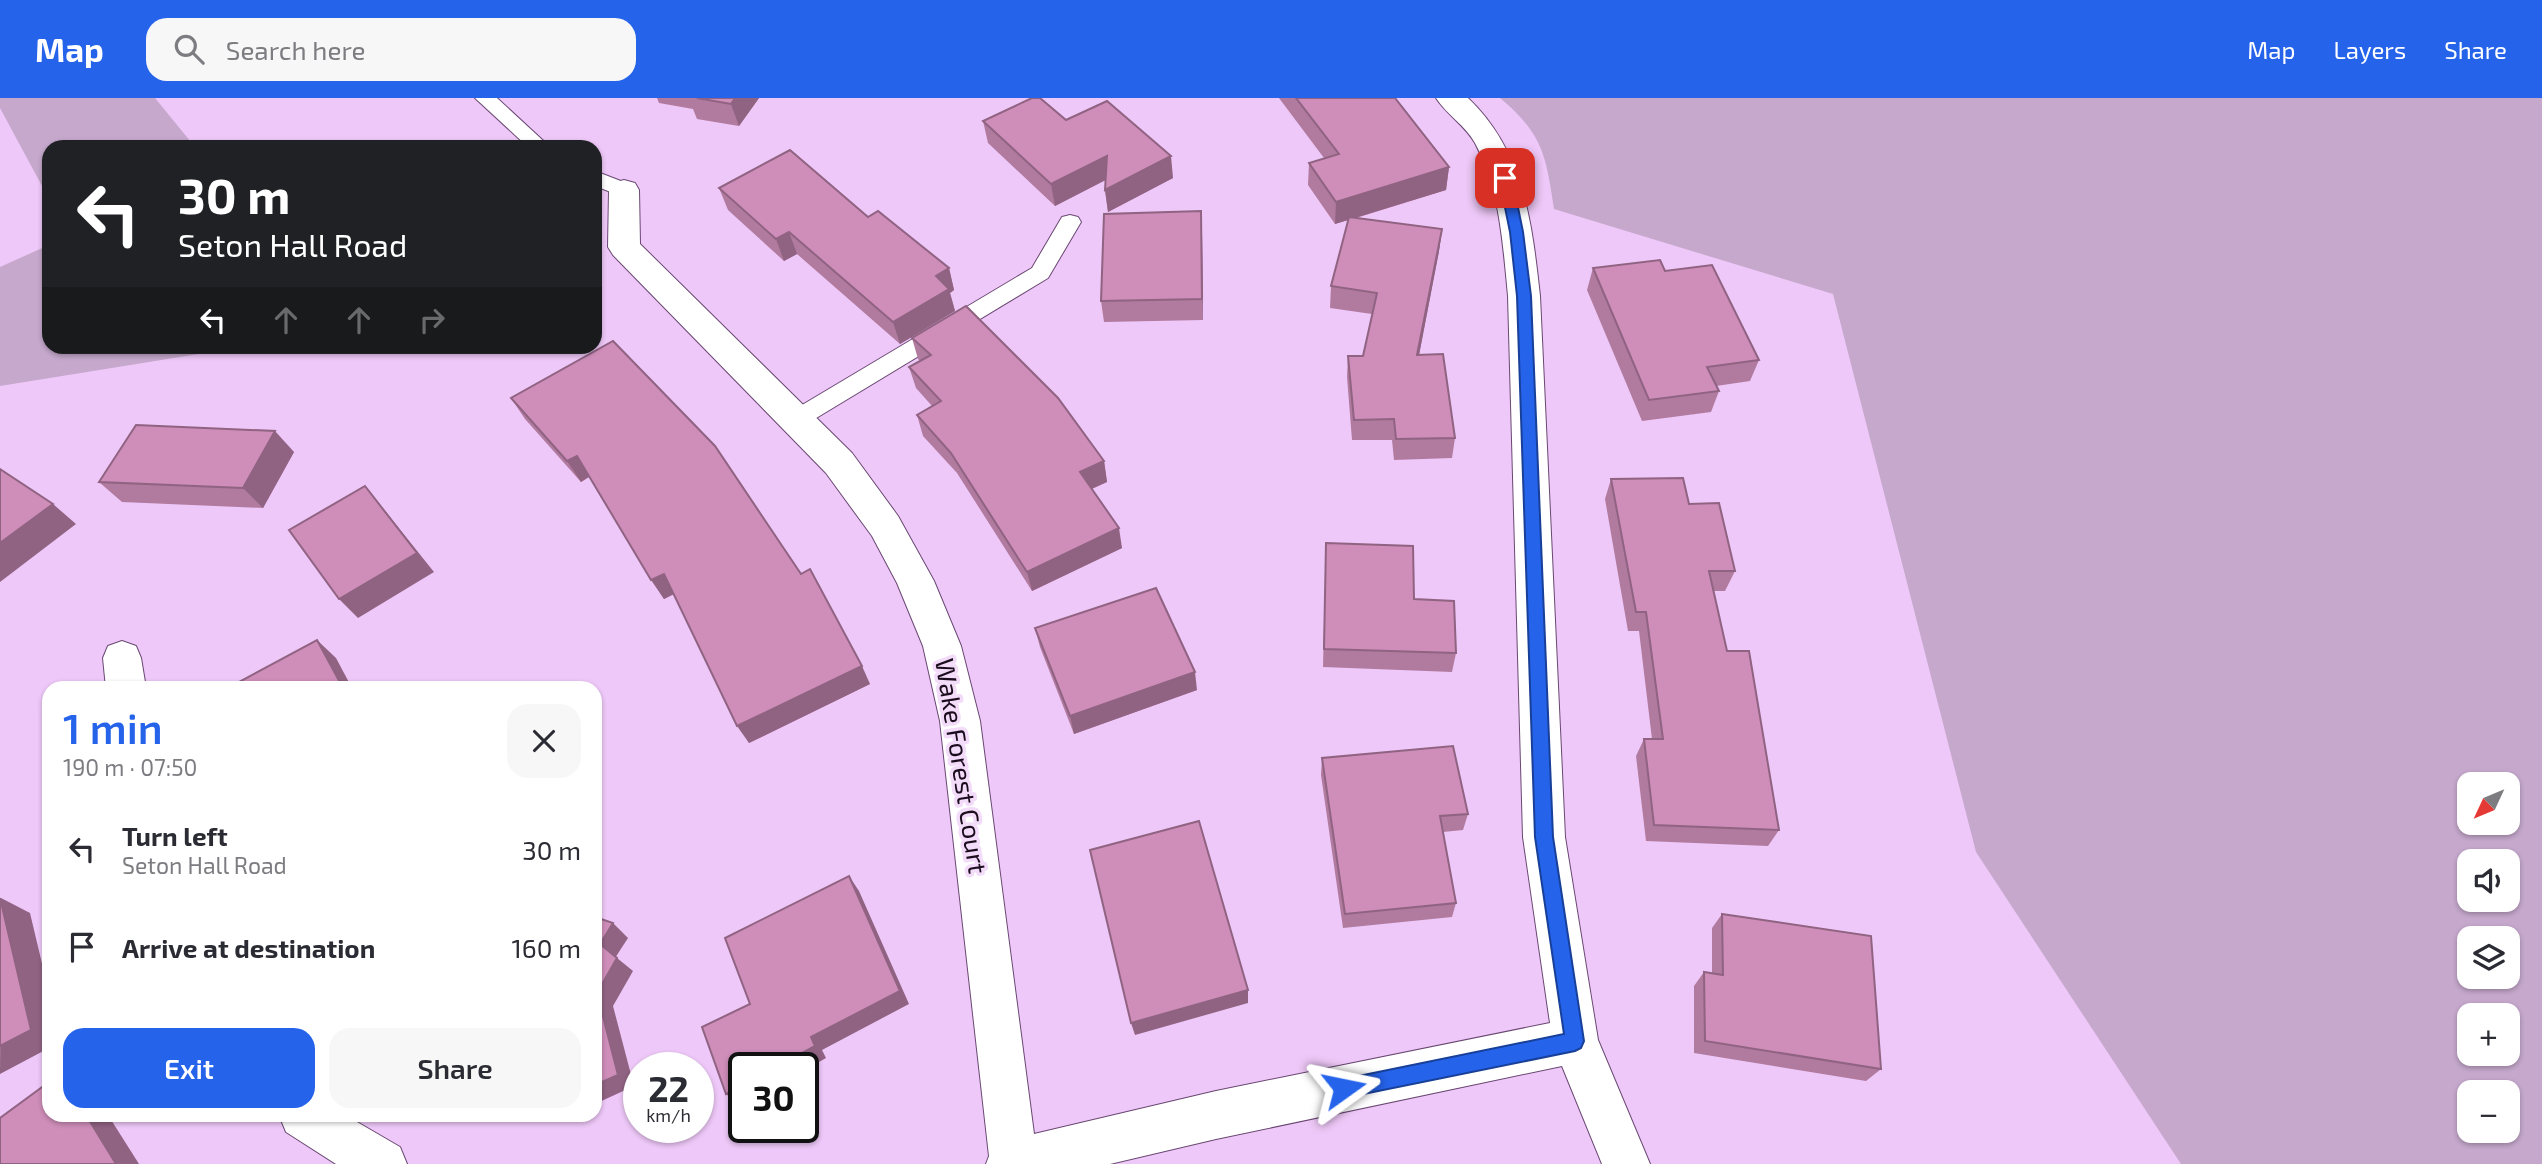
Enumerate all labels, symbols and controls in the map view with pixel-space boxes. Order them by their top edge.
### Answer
search box [146,18,636,81]
text: Map [35,29,104,69]
icon: search [170,30,208,68]
text: Search here [226,34,365,65]
text: Map [2247,35,2295,64]
text: Layers [2333,35,2406,64]
text: Share [2444,35,2507,64]
pin [1475,148,1535,208]
icon: arrive [1486,159,1524,197]
text: 30 m [178,165,290,224]
icon: left [63,168,154,259]
text: Seton Hall Road [178,225,407,263]
icon: left [194,301,232,339]
icon: ahead [267,301,305,339]
icon: ahead [340,301,378,339]
icon: right [413,301,451,339]
street label: Wake Forest Court [930,656,995,876]
text: 1 min [63,702,163,752]
button: close [507,704,581,778]
text: 190 m · 07:50 [63,753,197,781]
north arrow [2457,772,2520,835]
map controls [2457,772,2520,1143]
text: Turn left [122,820,228,851]
icon: left [63,830,101,868]
text: 30 m [522,834,581,865]
button: sound [2457,849,2520,912]
text: Seton Hall Road [122,851,287,879]
button: layers [2457,926,2520,989]
icon: arrive [63,928,101,966]
text: Arrive at destination [122,932,375,963]
text: 160 m [512,932,581,963]
button: + [2457,1003,2520,1066]
button: Exit [63,1028,315,1108]
button: Share [329,1028,581,1108]
position arrow [1307,1051,1381,1125]
speed limit sign: 30 [728,1052,819,1143]
text: 22 [648,1067,689,1109]
button: − [2457,1080,2520,1143]
text: km/h [646,1104,691,1126]

